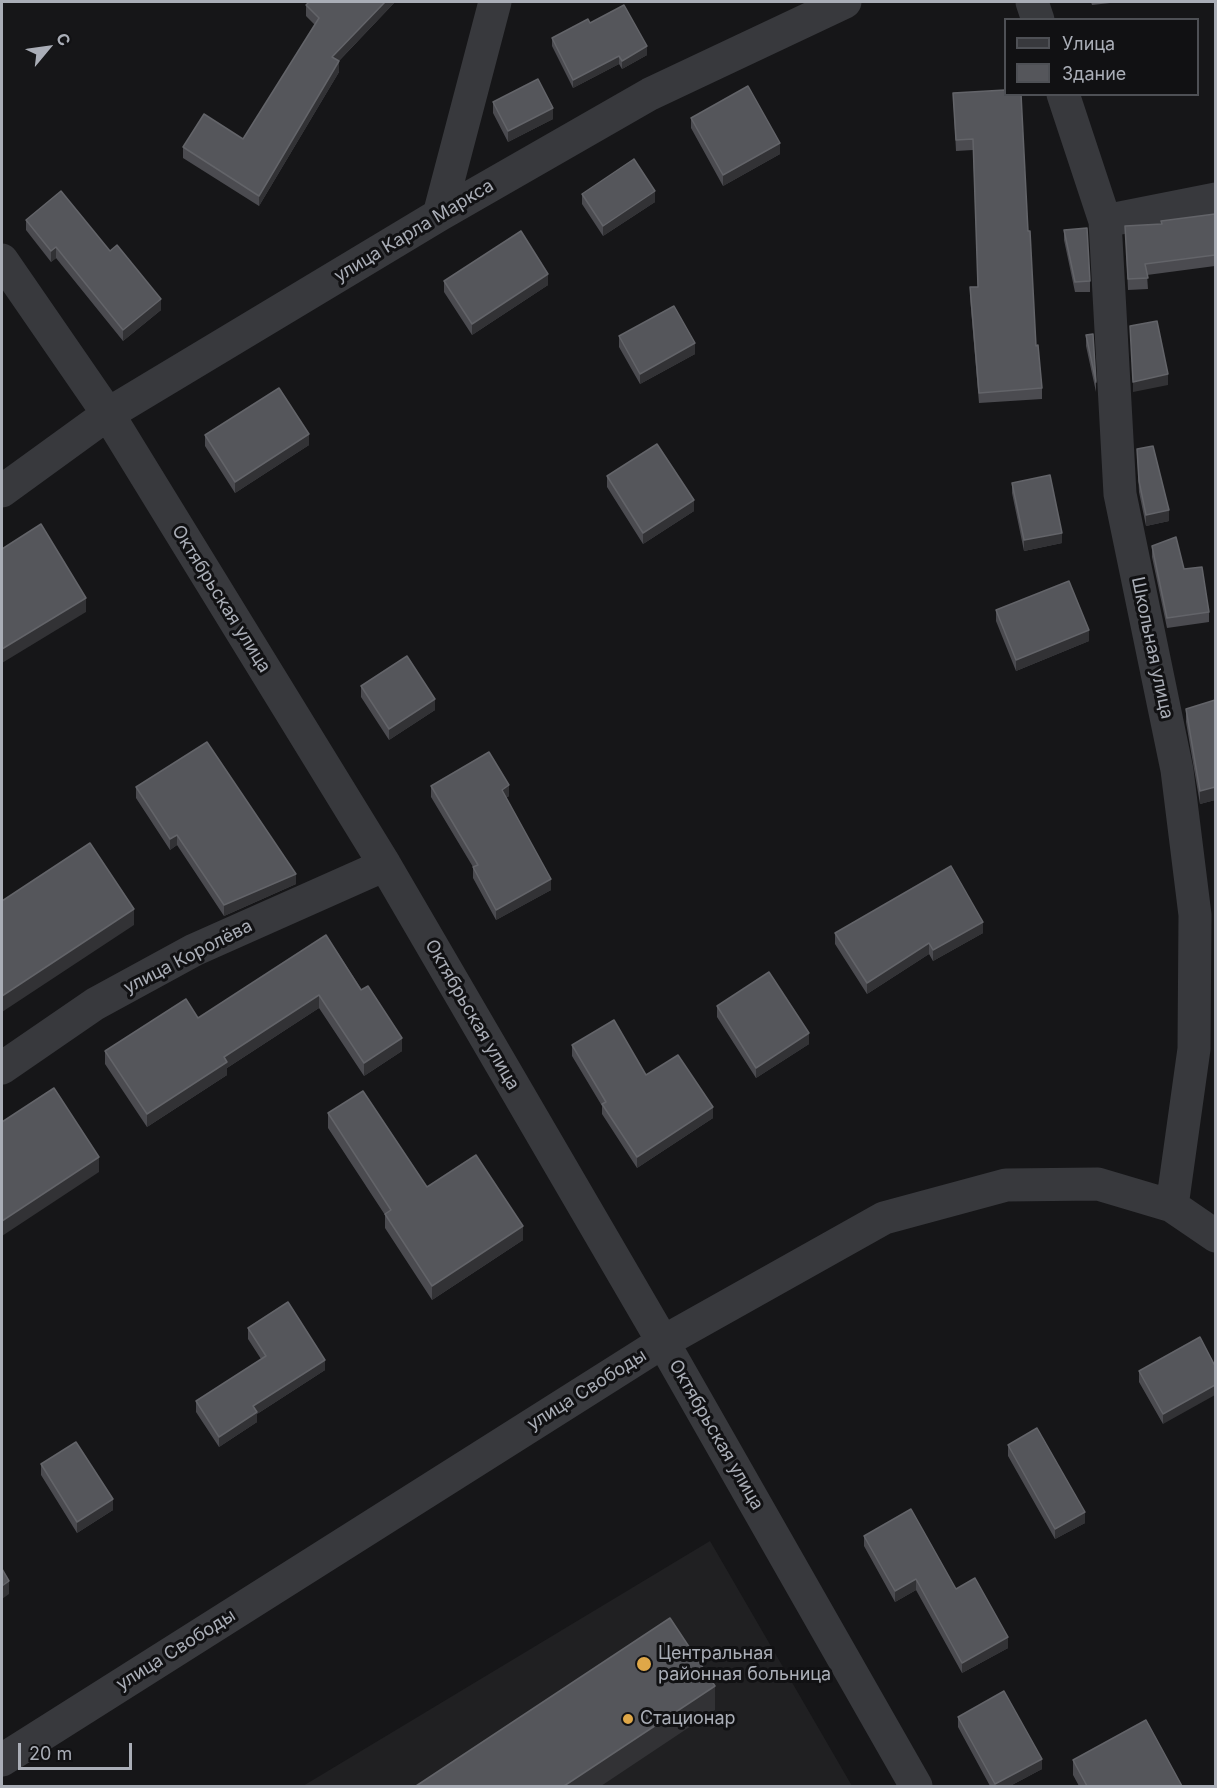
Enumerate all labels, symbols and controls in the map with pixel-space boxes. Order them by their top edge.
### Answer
north arrow [18,18,78,78]
legend [1004,18,1199,96]
text: С [52,29,75,49]
text: Улица [1062,33,1115,54]
text: Здание [1062,63,1126,84]
street label: улица Карла Маркса [330,175,498,287]
street label: Октябрьская улица [167,521,275,677]
street label: Школьная улица [1126,575,1178,721]
street label: улица Королёва [120,915,256,999]
street label: Октябрьская улица [420,936,524,1094]
street label: улица Свободы [523,1345,651,1435]
street label: Октябрьская улица [664,1356,768,1514]
street label: улица Свободы [112,1605,240,1695]
place label: Центральная районная больница [658,1643,831,1686]
marker: Центральная районная больница [635,1655,653,1673]
place label: Стационар [640,1708,736,1730]
marker: Стационар [621,1712,635,1726]
scale bar [21,1731,135,1769]
text: 20 m [29,1743,72,1764]

